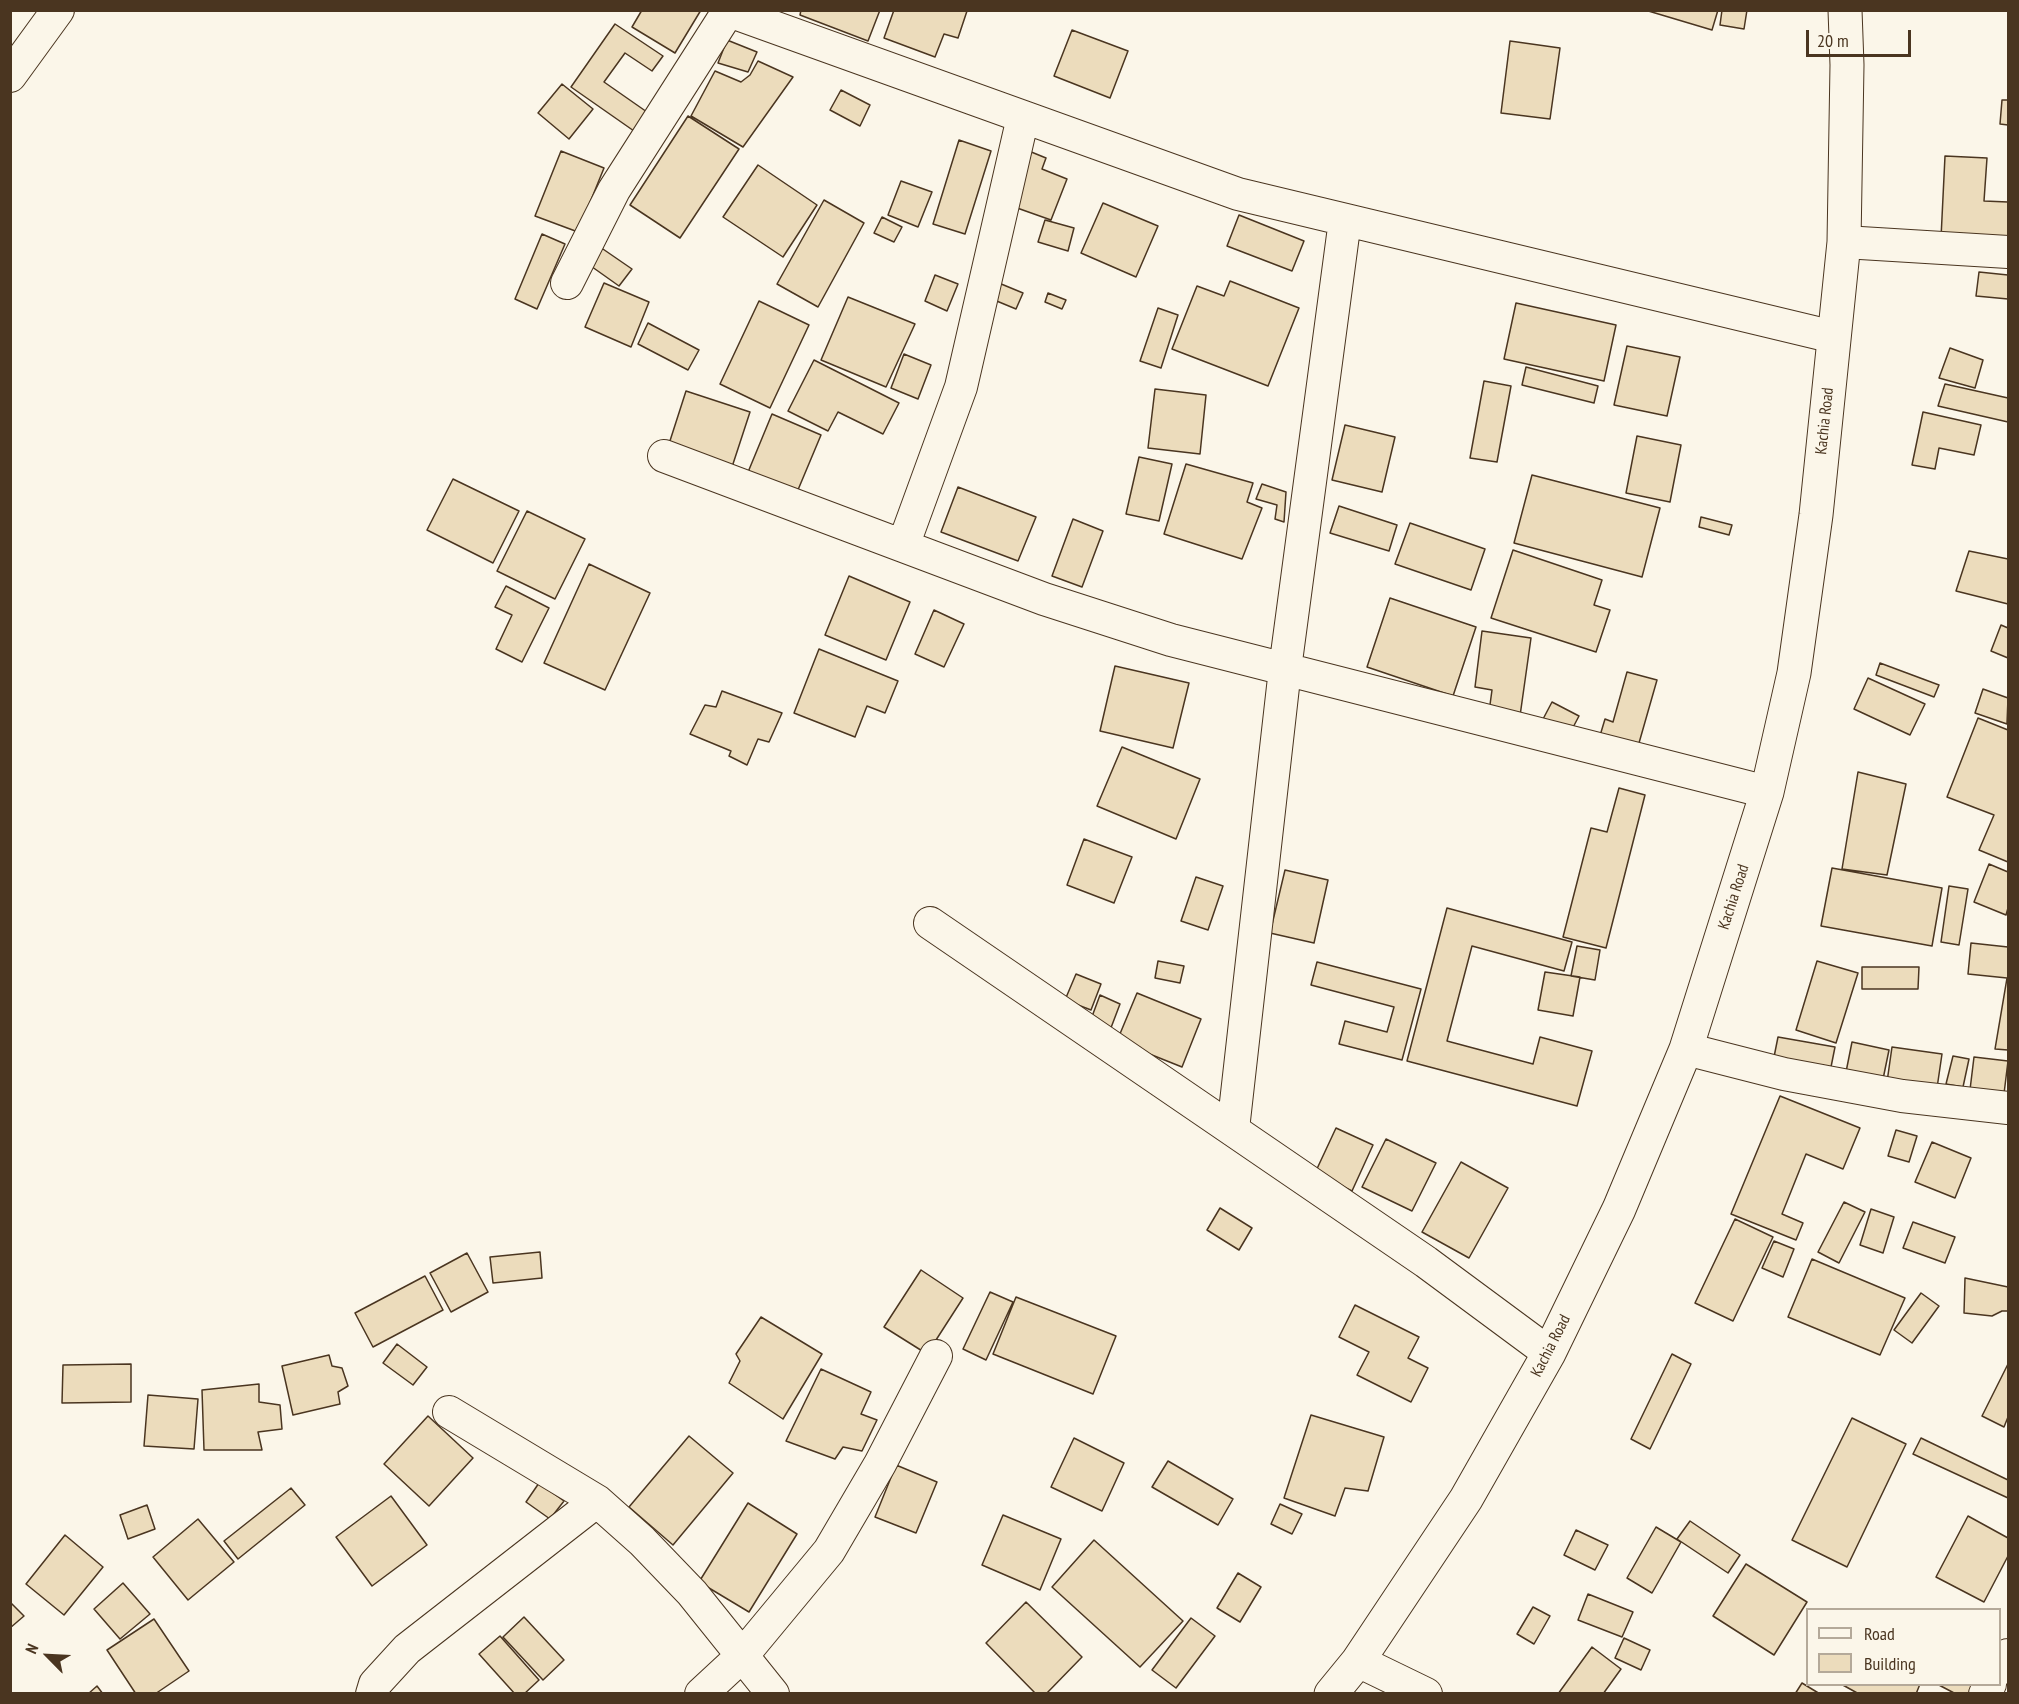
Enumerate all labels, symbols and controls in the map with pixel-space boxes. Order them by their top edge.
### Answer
scale bar [1809,18,1914,56]
text: 20 m [1817,29,1849,52]
street label: Kachia Road [1812,387,1838,455]
street label: Kachia Road [1714,862,1754,932]
street label: Kachia Road [1527,1312,1575,1380]
legend [1806,1608,2001,1686]
text: Road [1864,1622,1895,1645]
north arrow [18,1626,78,1686]
text: N [21,1641,42,1657]
text: Building [1864,1652,1916,1675]

